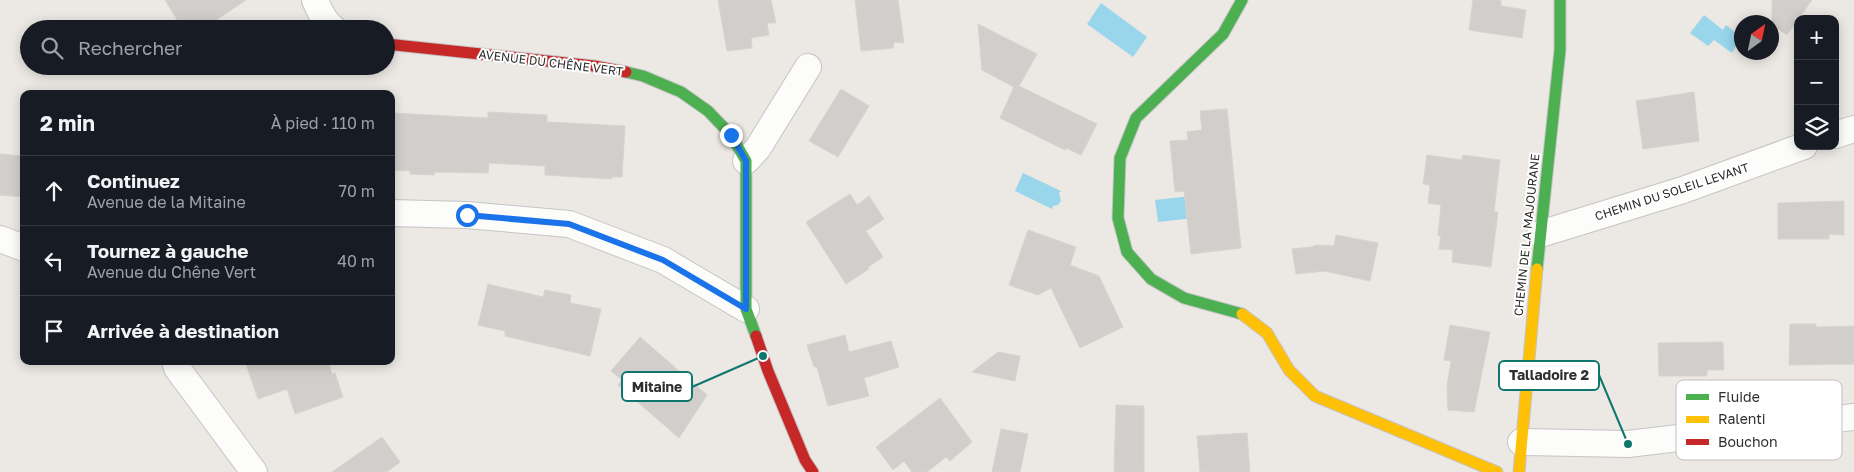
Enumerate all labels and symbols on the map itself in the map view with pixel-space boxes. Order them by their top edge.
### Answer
north arrow [1734,15,1779,60]
street label: AVENUE DU CHÊNE VERT [478,46,625,79]
route end [720,124,743,147]
street label: CHEMIN DE LA MAJOURANE [1511,153,1542,317]
street label: CHEMIN DU SOLEIL LEVANT [1593,159,1751,224]
route start [456,204,479,227]
callout: Talladoire 2 [1499,361,1599,390]
text: Talladoire 2 [1509,366,1589,383]
callout: Mitaine [622,372,692,401]
text: Mitaine [632,378,682,395]
legend [1676,380,1842,460]
text: Fluide [1718,388,1760,405]
text: Ralenti [1718,410,1766,427]
text: Bouchon [1718,433,1778,450]

